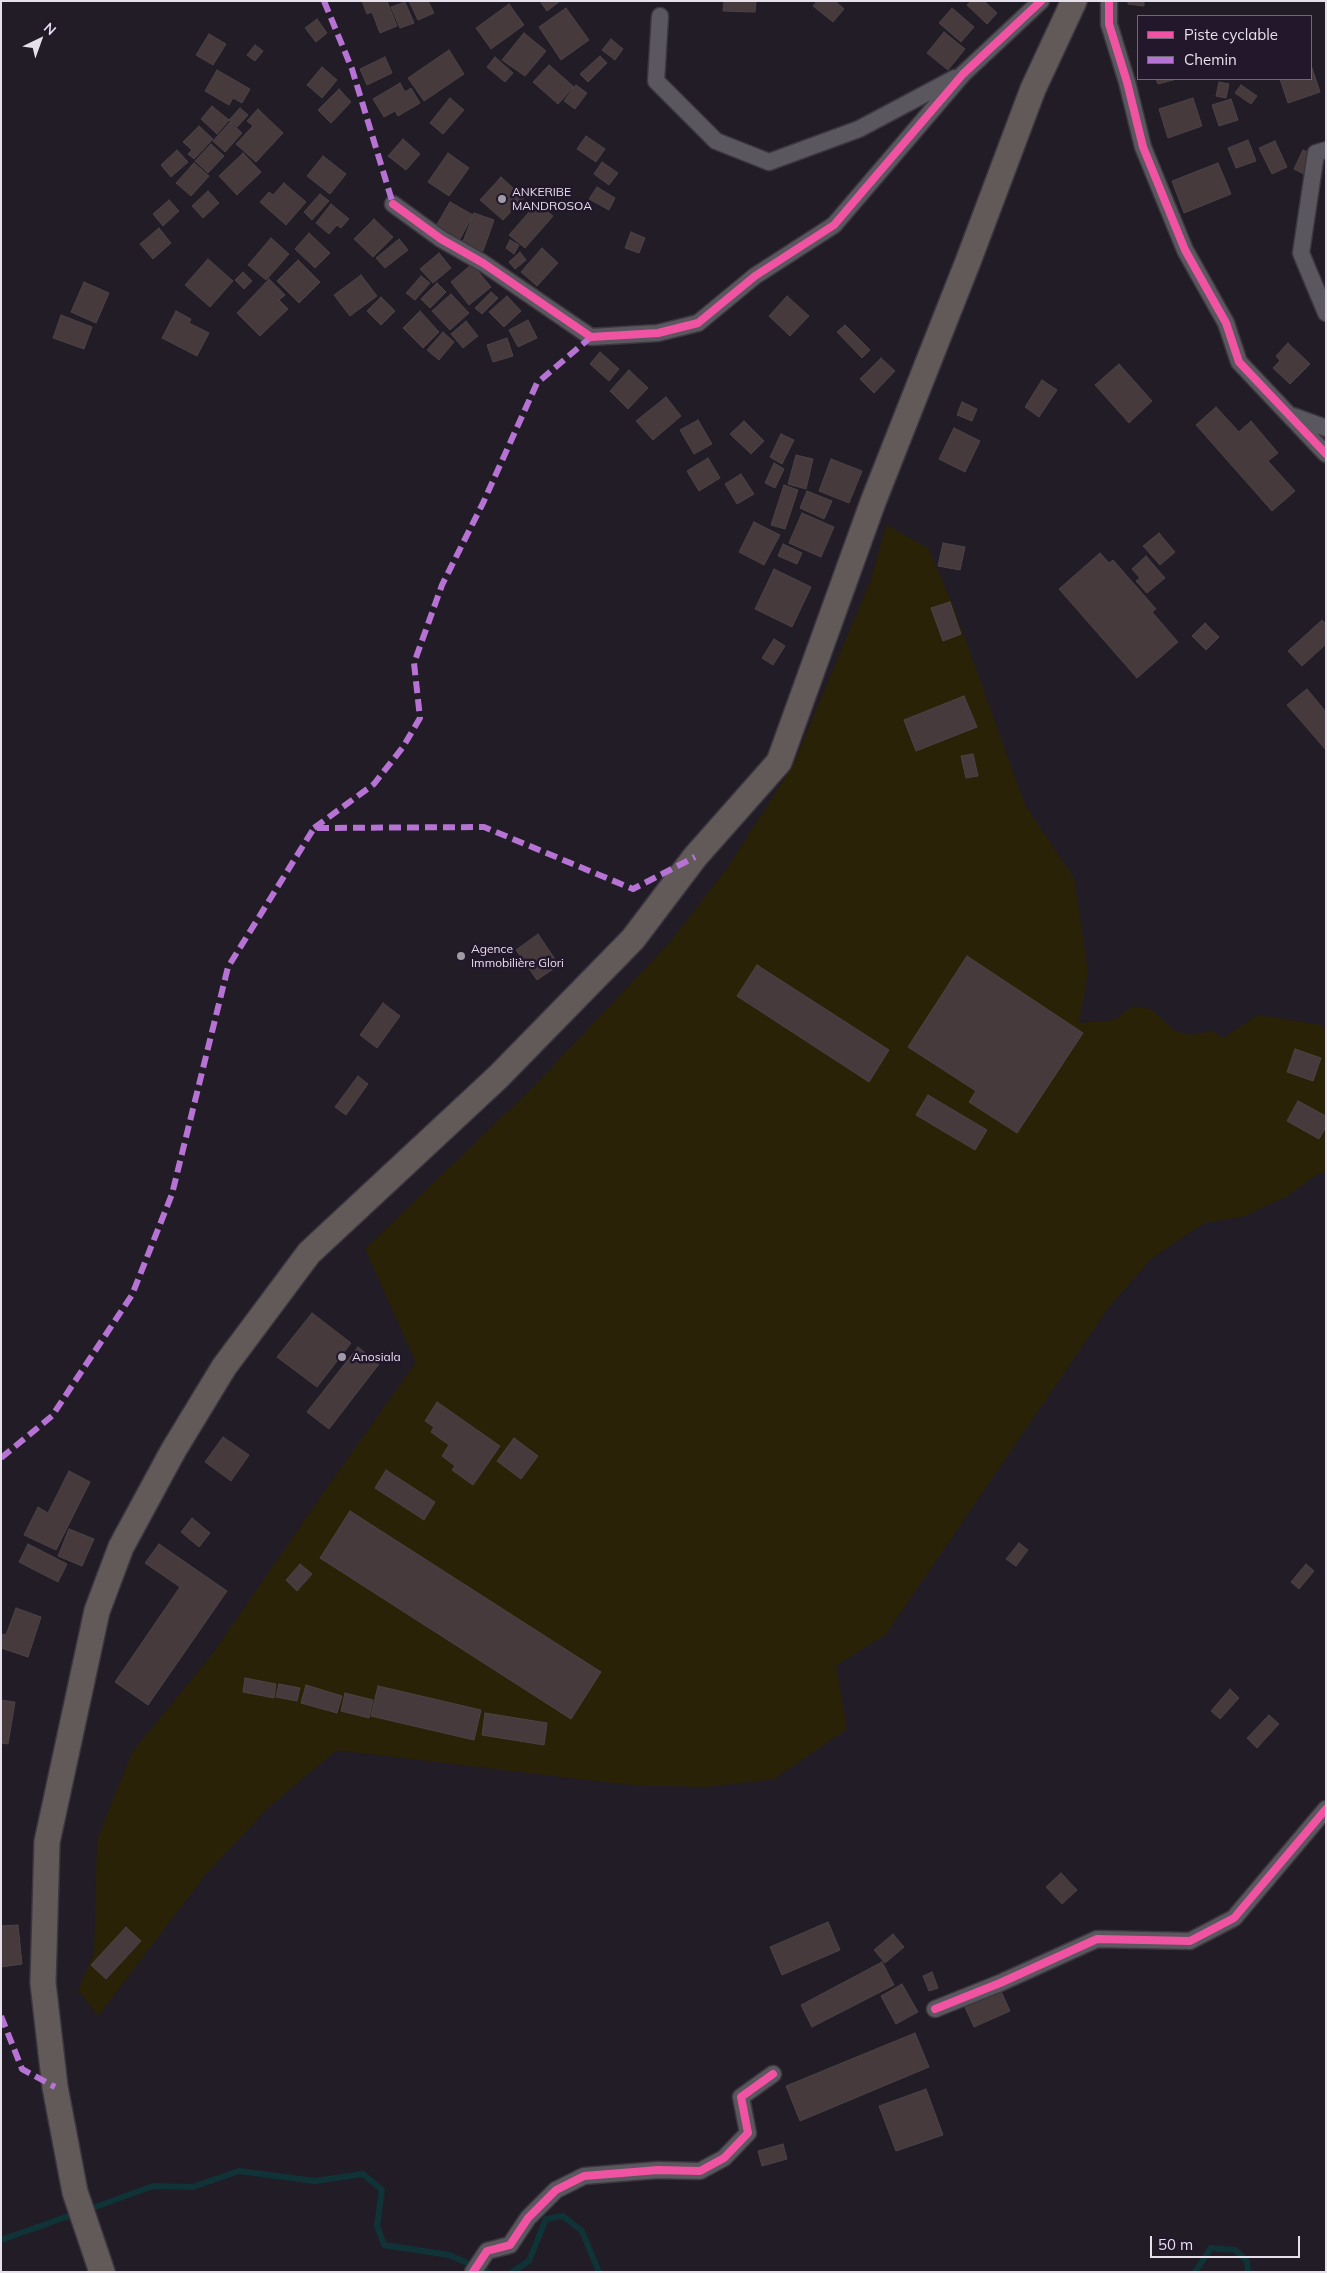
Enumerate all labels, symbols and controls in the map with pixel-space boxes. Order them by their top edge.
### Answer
north arrow [15,15,65,65]
legend [1137,15,1312,80]
text: N [40,19,60,39]
text: Piste cyclable [1184,25,1278,44]
text: Chemin [1184,50,1237,69]
place label: ANKERIBE MANDROSOA [512,185,592,213]
marker: ANKERIBE MANDROSOA [496,193,508,205]
place label: Agence Immobilière Glori [471,942,564,970]
marker: Agence Immobilière Glori [455,950,467,962]
place label: Anosiala [352,1350,401,1364]
marker: Anosiala [336,1351,348,1363]
scale bar [1152,2226,1302,2258]
text: 50 m [1158,2235,1193,2254]

